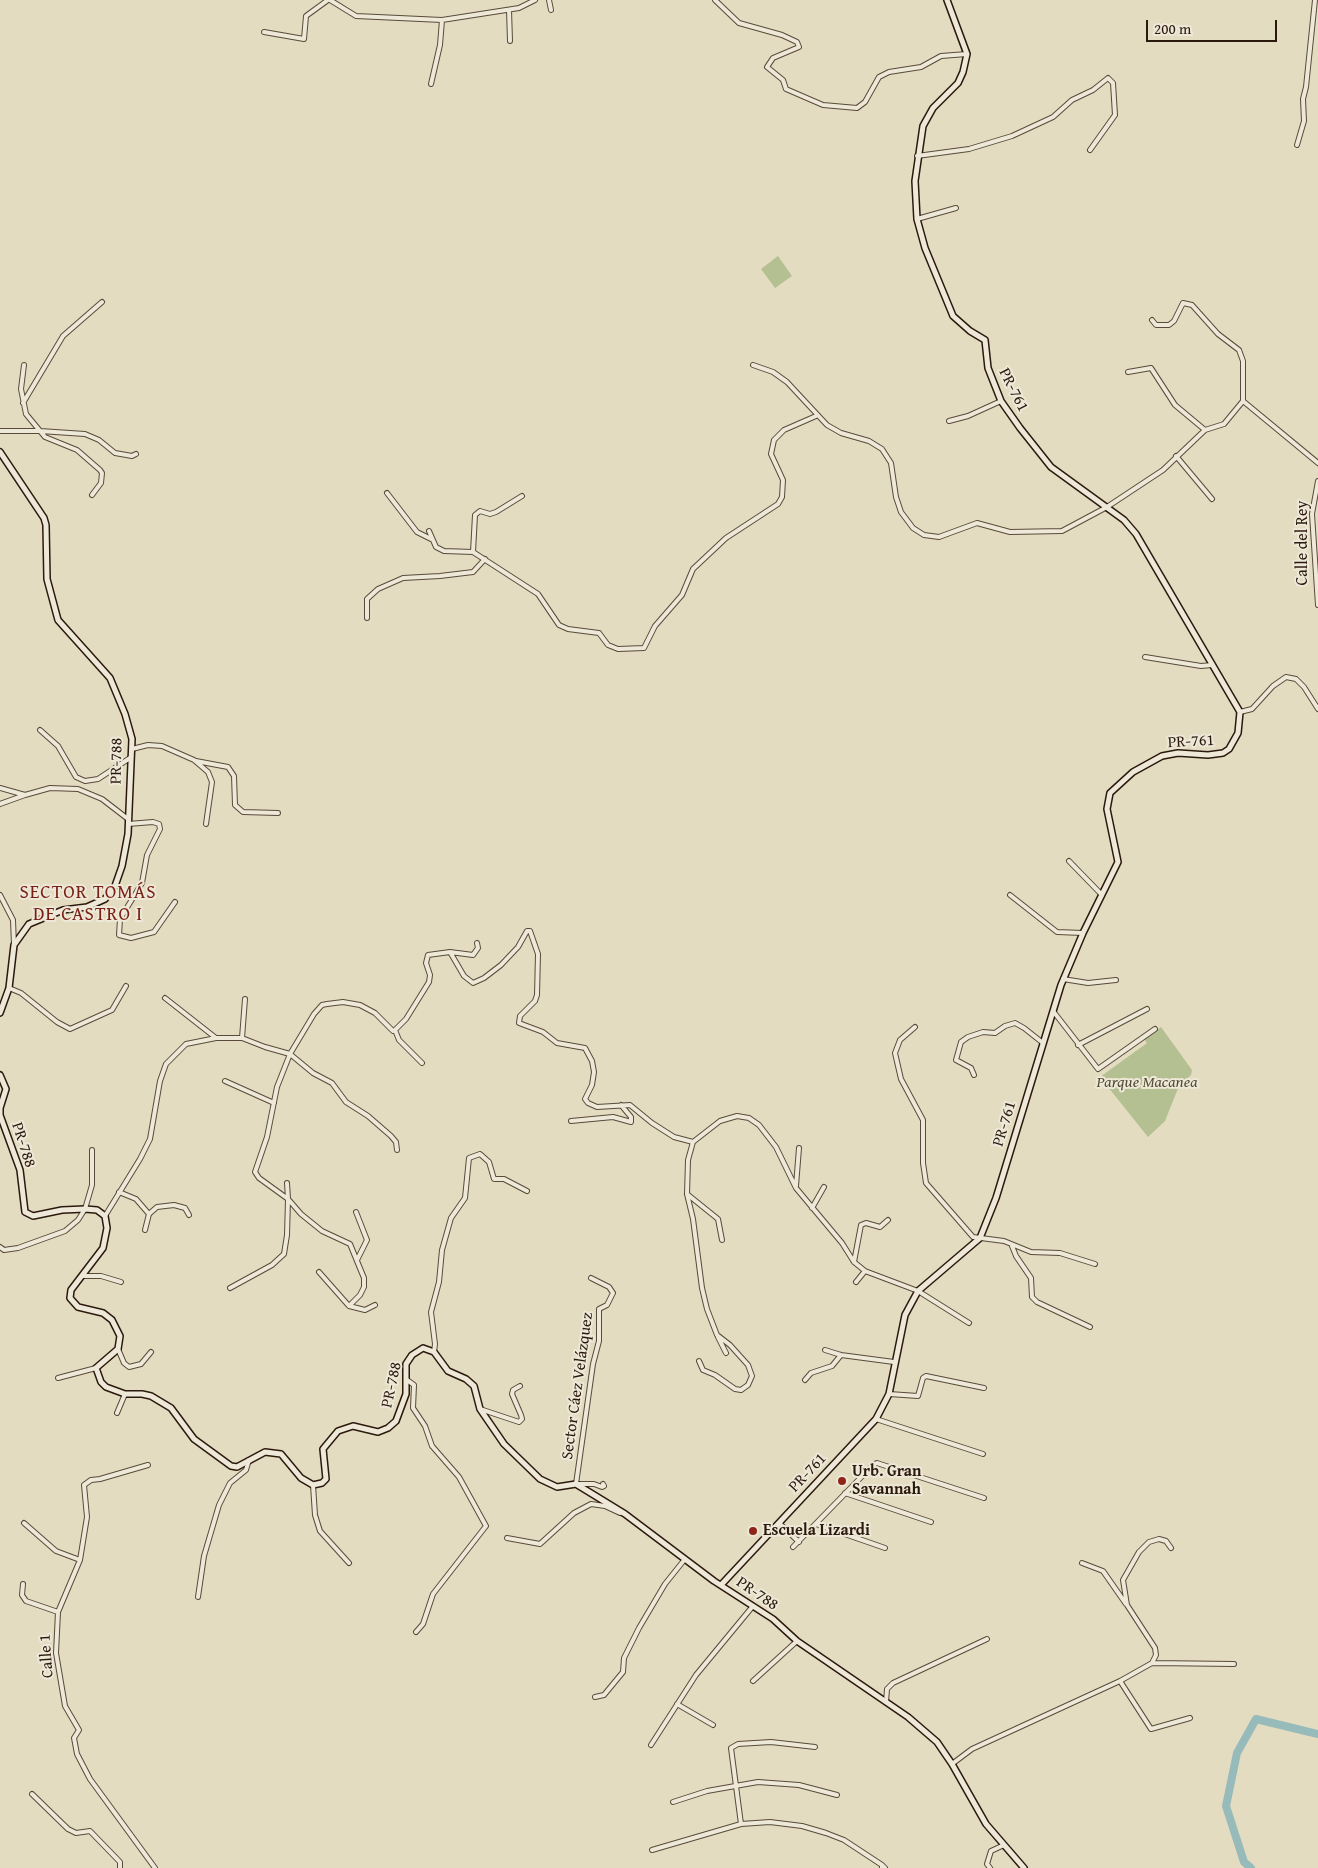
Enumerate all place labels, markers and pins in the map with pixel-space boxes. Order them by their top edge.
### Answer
place label: Urb. Gran Savannah [852,1462,921,1500]
marker: Urb. Gran Savannah [836,1475,848,1487]
place label: Escuela Lizardi [763,1521,870,1541]
marker: Escuela Lizardi [747,1525,759,1537]

